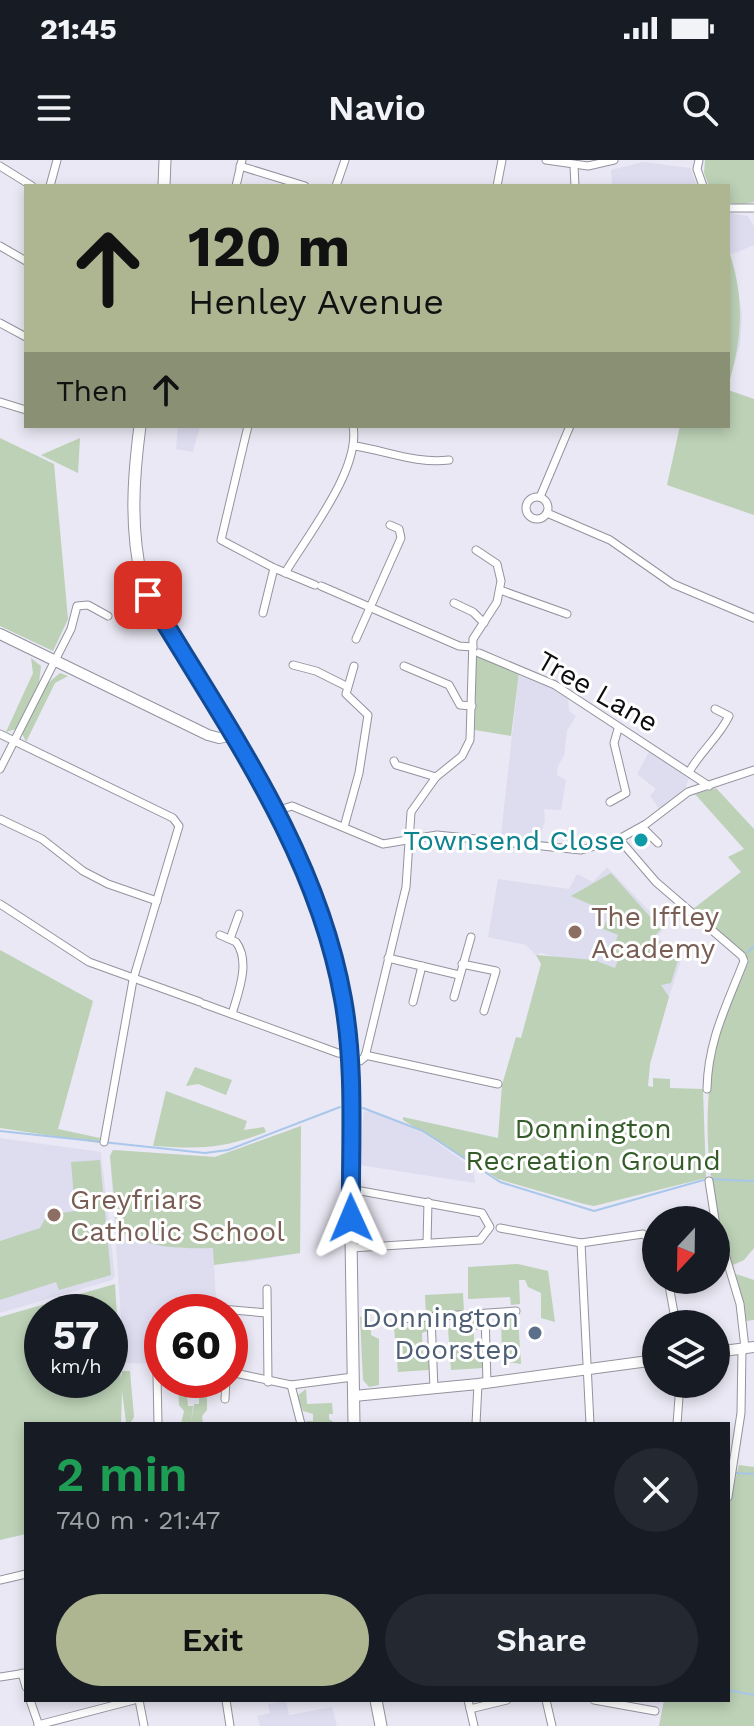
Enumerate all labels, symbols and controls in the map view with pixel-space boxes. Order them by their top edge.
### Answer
text: 21:45 [40,11,117,46]
icon: menu [32,86,76,130]
icon: search [678,86,722,130]
text: Navio [328,87,426,129]
text: 120 m [188,214,350,280]
icon: ahead [56,216,160,320]
text: Henley Avenue [188,281,444,323]
icon: ahead [144,368,188,412]
text: Then [56,373,128,408]
pin [114,561,182,629]
icon: arrive [126,573,170,617]
street label: Tree Lane [532,644,664,739]
place label: Townsend Close [403,824,625,857]
marker: Townsend Close [632,831,650,849]
place label: The Iffley Academy [591,900,720,965]
marker: The Iffley Academy [566,923,584,941]
park label: Donnington Recreation Ground [465,1112,721,1177]
position arrow [309,1176,393,1260]
place label: Greyfriars Catholic School [70,1183,285,1248]
marker: Greyfriars Catholic School [45,1206,63,1224]
north arrow [642,1206,730,1294]
map controls [642,1206,730,1398]
speed limit sign: 60 [144,1294,248,1398]
place label: Donnington Doorstep [362,1301,519,1366]
button: layers [642,1310,730,1398]
text: 57 [53,1312,99,1359]
marker: Donnington Doorstep [526,1324,544,1342]
text: km/h [50,1354,102,1378]
text: 2 min [56,1446,188,1503]
button: close [614,1448,698,1532]
text: 740 m · 21:47 [56,1505,220,1535]
button: Exit [56,1594,369,1686]
button: Share [385,1594,698,1686]

